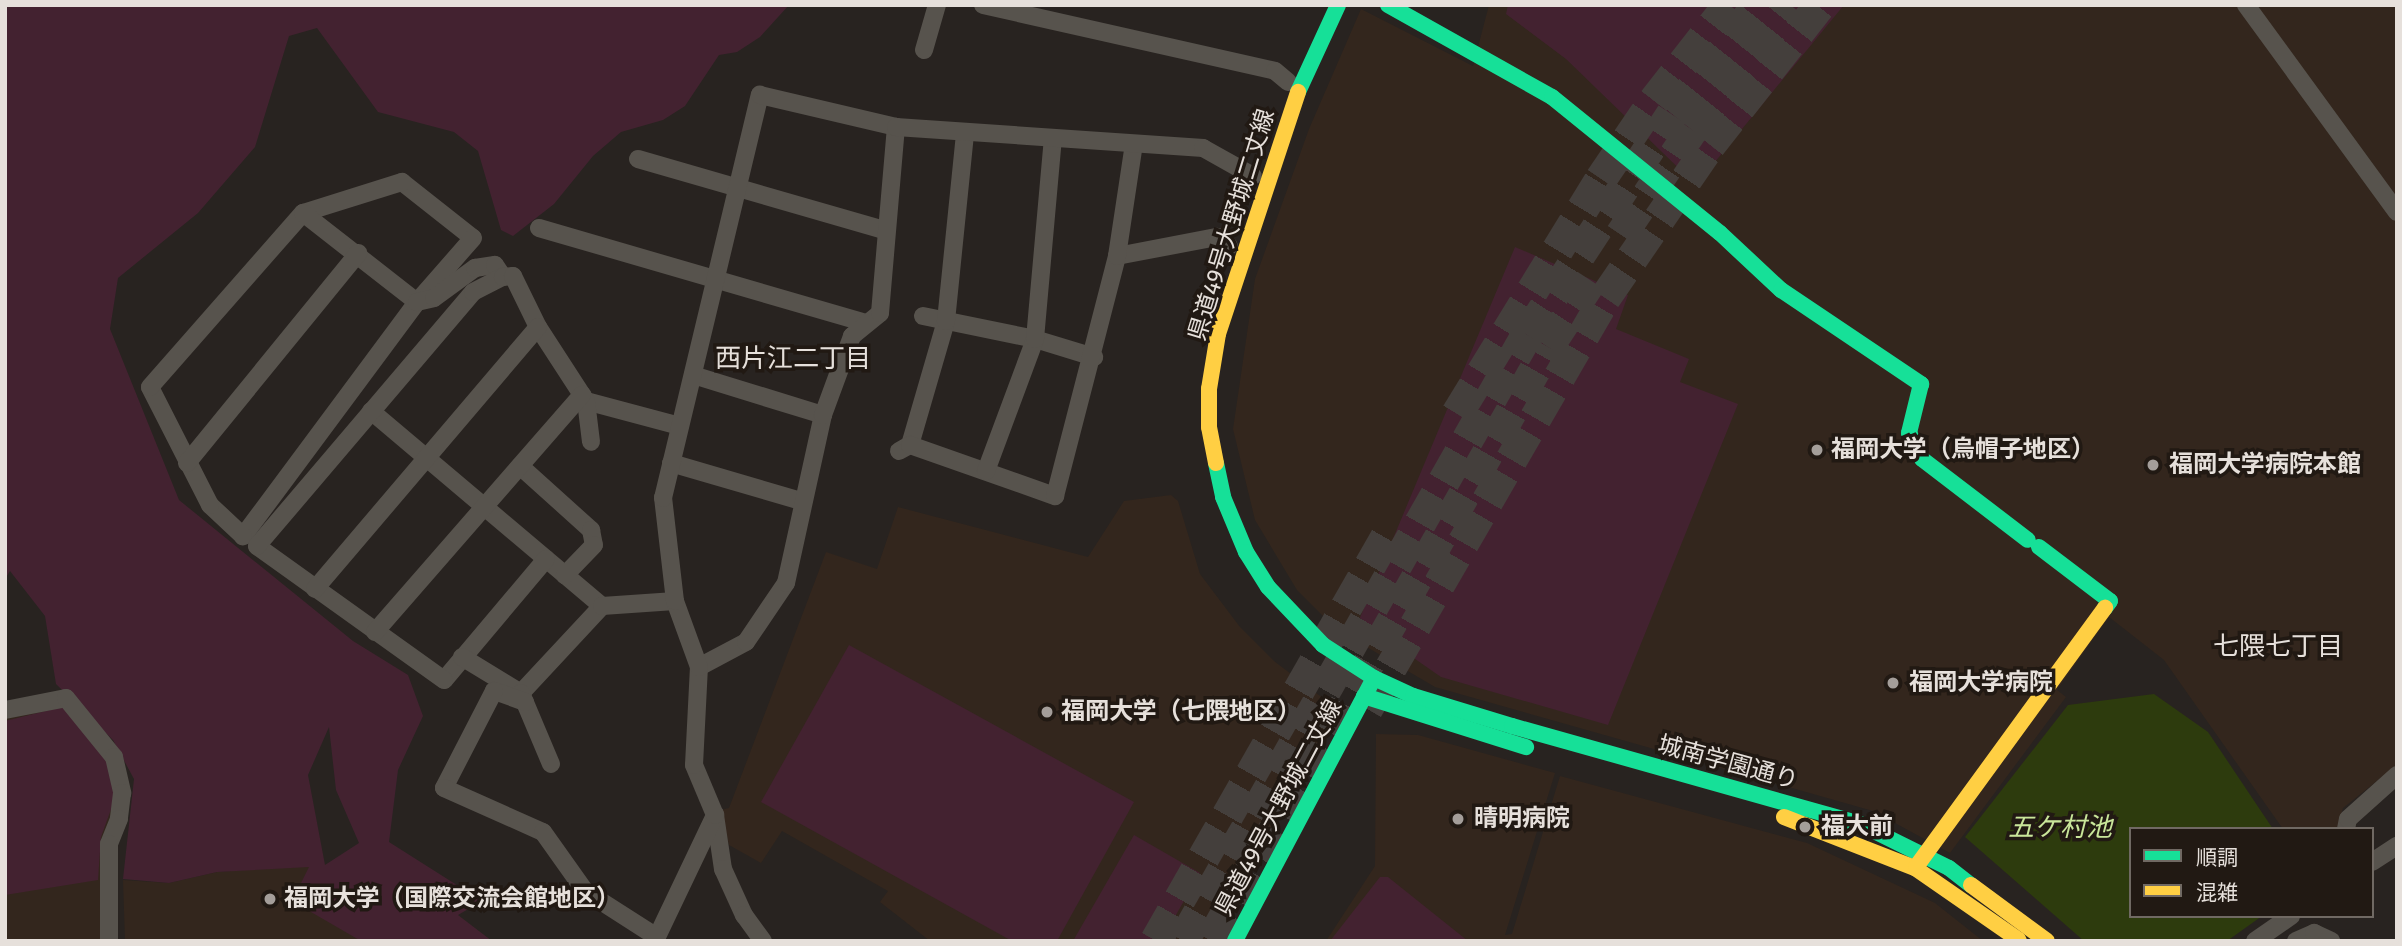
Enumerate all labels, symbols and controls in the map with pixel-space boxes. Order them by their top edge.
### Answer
street label: 県道49号大野城二丈線 [1183,106,1281,344]
district label: 西片江二丁目 [715,343,871,375]
place label: 福岡大学（烏帽子地区） [1831,436,2095,464]
marker: 福岡大学（烏帽子地区） [1809,442,1825,458]
place label: 福岡大学病院本館 [2169,451,2361,479]
marker: 福岡大学病院本館 [2143,455,2163,475]
district label: 七隈七丁目 [2213,631,2343,663]
place label: 福岡大学病院 [1909,669,2053,697]
marker: 福岡大学病院 [1883,673,1903,693]
street label: 県道49号大野城二丈線 [1210,695,1348,921]
place label: 福岡大学（七隈地区） [1061,698,1301,726]
marker: 福岡大学（七隈地区） [1039,704,1055,720]
street label: 城南学園通り [1655,730,1801,796]
place label: 晴明病院 [1474,805,1570,833]
marker: 晴明病院 [1448,809,1468,829]
water label: 五ケ村池 [2008,812,2112,844]
place label: 福大前 [1821,813,1893,841]
marker: 福大前 [1795,817,1815,837]
legend [2129,827,2374,918]
text: 順調 [2196,845,2238,871]
text: 混雑 [2196,880,2238,906]
place label: 福岡大学（国際交流会館地区） [284,885,620,913]
marker: 福岡大学（国際交流会館地区） [262,891,278,907]

